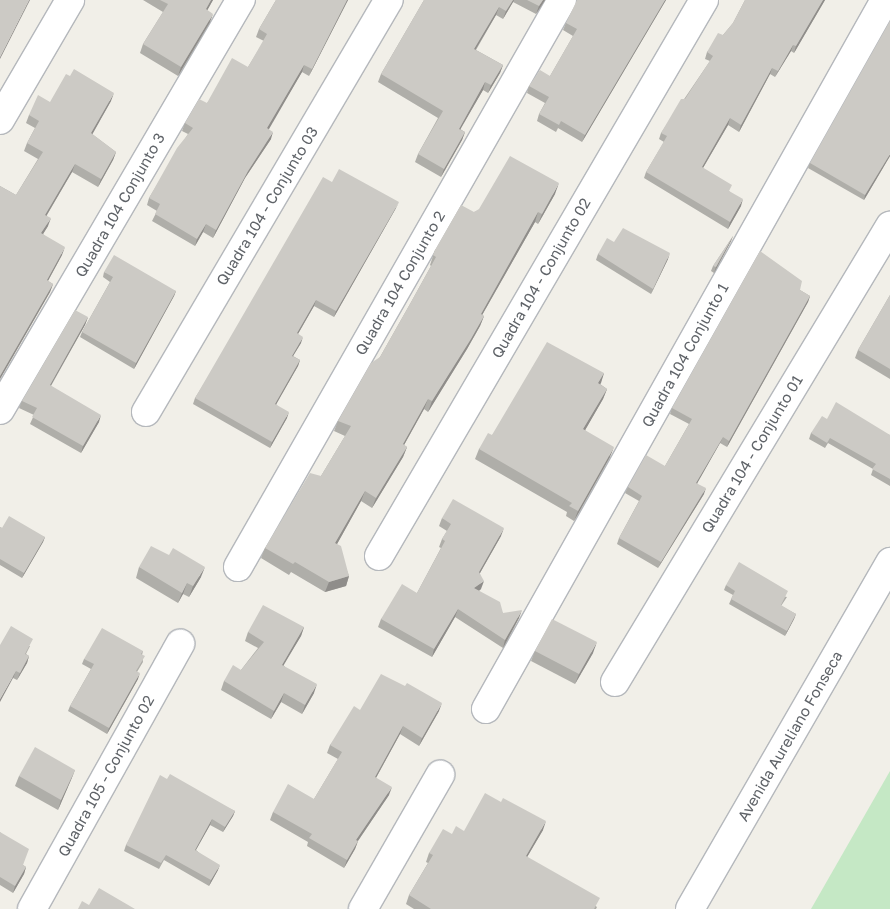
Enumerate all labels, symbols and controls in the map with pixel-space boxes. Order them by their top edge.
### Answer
street label: Quadra 104 - Conjunto 03 [212,123,322,289]
street label: Quadra 104 Conjunto 3 [71,130,169,280]
street label: Quadra 104 - Conjunto 02 [488,195,594,361]
street label: Quadra 104 Conjunto 2 [351,208,449,358]
street label: Quadra 104 Conjunto 1 [638,280,732,430]
street label: Quadra 104 - Conjunto 01 [698,372,806,536]
street label: Avenida Aureliano Fonseca [734,648,846,824]
street label: Quadra 105 - Conjunto 02 [54,692,158,860]

